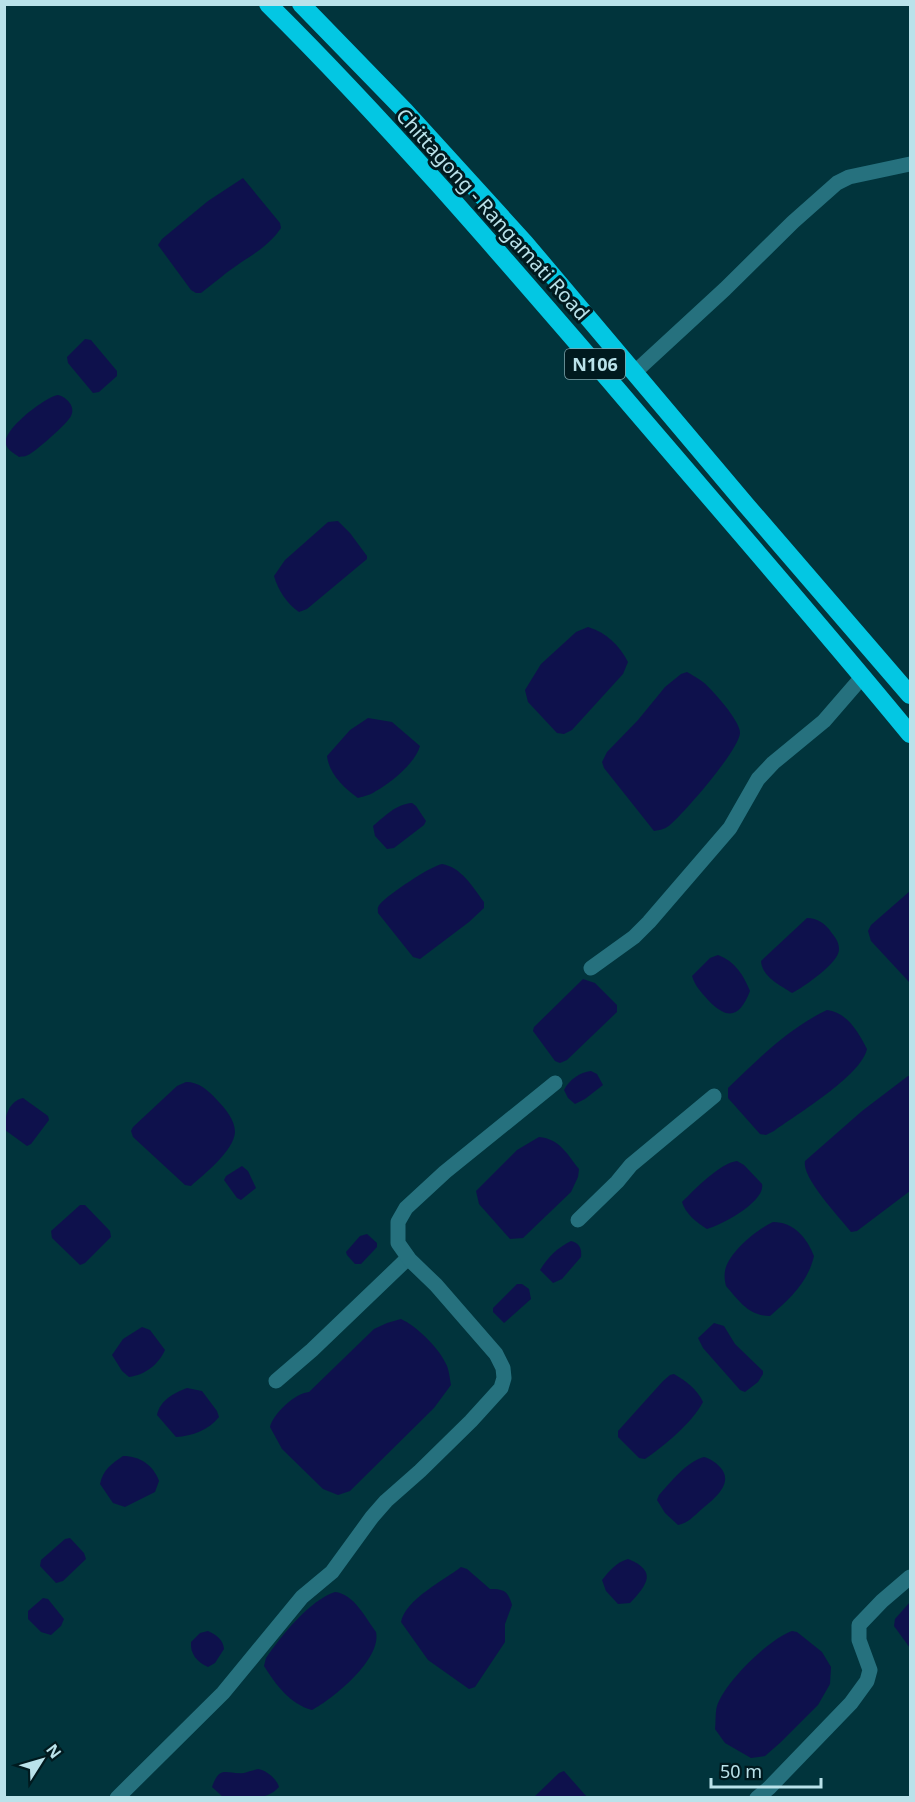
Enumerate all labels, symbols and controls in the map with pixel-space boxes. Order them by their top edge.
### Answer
street label: Chittagong - Rangamati Road [390,102,596,326]
road number: N106 [565,349,625,379]
north arrow [12,1730,72,1790]
text: N [41,1739,67,1763]
scale bar [711,1751,820,1789]
text: 50 m [720,1759,762,1783]

